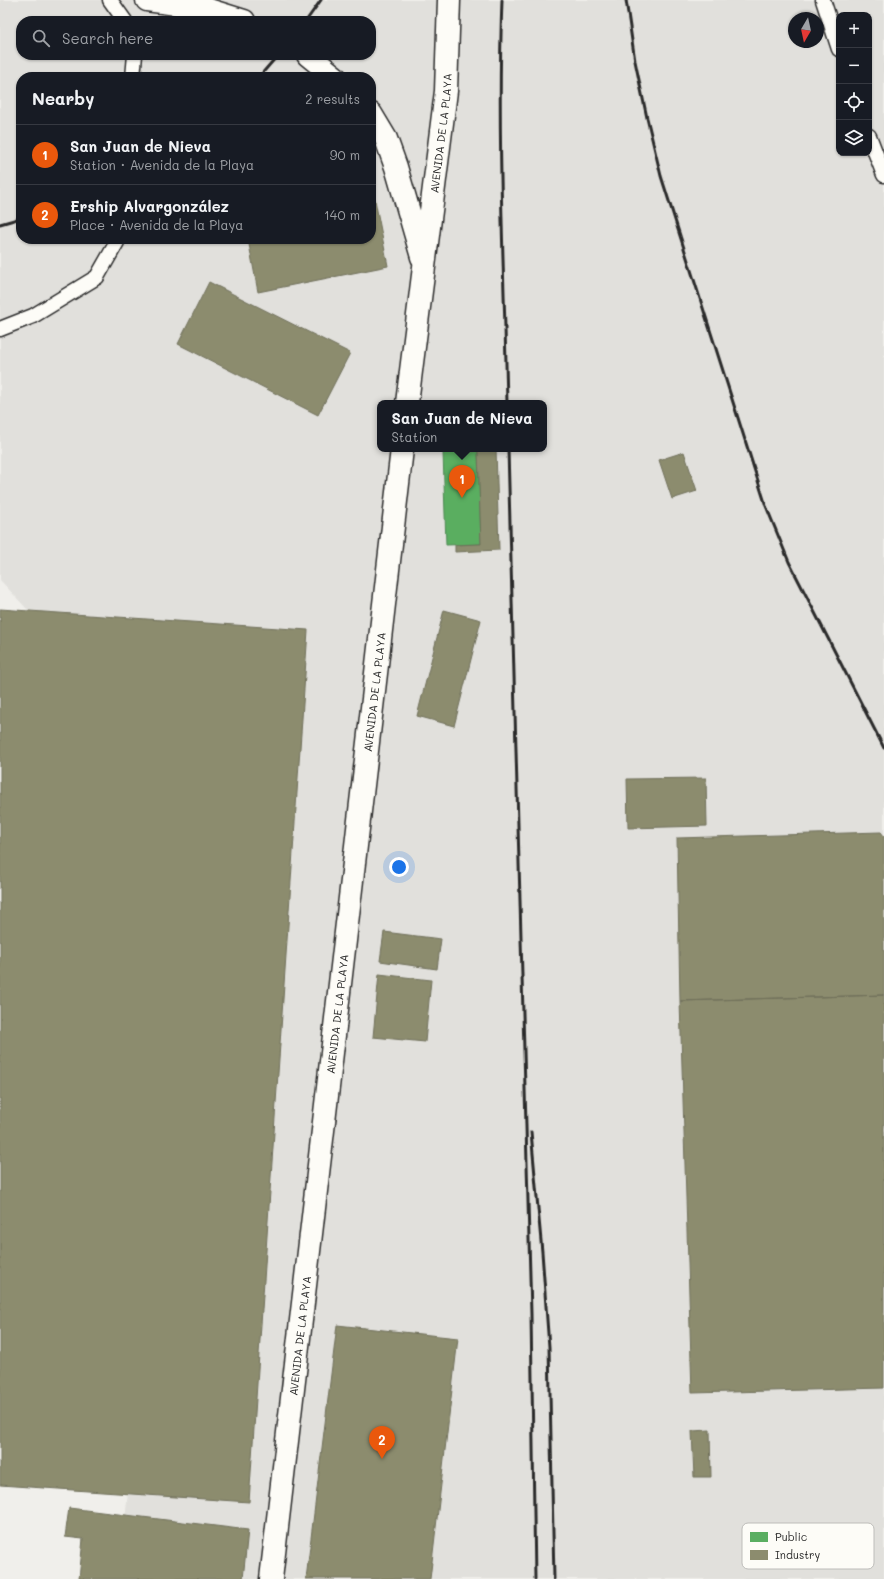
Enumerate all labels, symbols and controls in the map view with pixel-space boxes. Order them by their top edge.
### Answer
north arrow [788,12,824,48]
map controls [836,12,872,156]
button: + [836,12,872,48]
search box [16,16,376,60]
icon: search [30,27,52,49]
text: Search here [62,28,153,48]
button: − [836,48,872,84]
street label: AVENIDA DE LA PLAYA [426,73,454,194]
button: locate [836,84,872,120]
text: Nearby [32,87,94,109]
text: 2 results [305,90,360,107]
button: layers [836,120,872,156]
text: San Juan de Nieva [70,136,211,156]
text: 1 [42,146,48,163]
text: 90 m [330,146,360,163]
text: Station · Avenida de la Playa [70,156,254,173]
text: Ership Alvargonzález [70,196,229,216]
text: 2 [41,206,49,223]
text: 140 m [324,206,360,223]
text: Place · Avenida de la Playa [70,216,243,233]
popup [377,400,547,452]
text: San Juan de Nieva [392,408,532,428]
text: Station [392,428,437,445]
pin: 1 [449,465,475,498]
street label: AVENIDA DE LA PLAYA [359,631,388,753]
your location [389,857,409,877]
street label: AVENIDA DE LA PLAYA [322,953,351,1074]
street label: AVENIDA DE LA PLAYA [285,1275,314,1396]
pin: 2 [369,1426,395,1459]
legend [742,1523,874,1569]
text: Public [775,1529,807,1544]
text: Industry [775,1547,821,1562]

